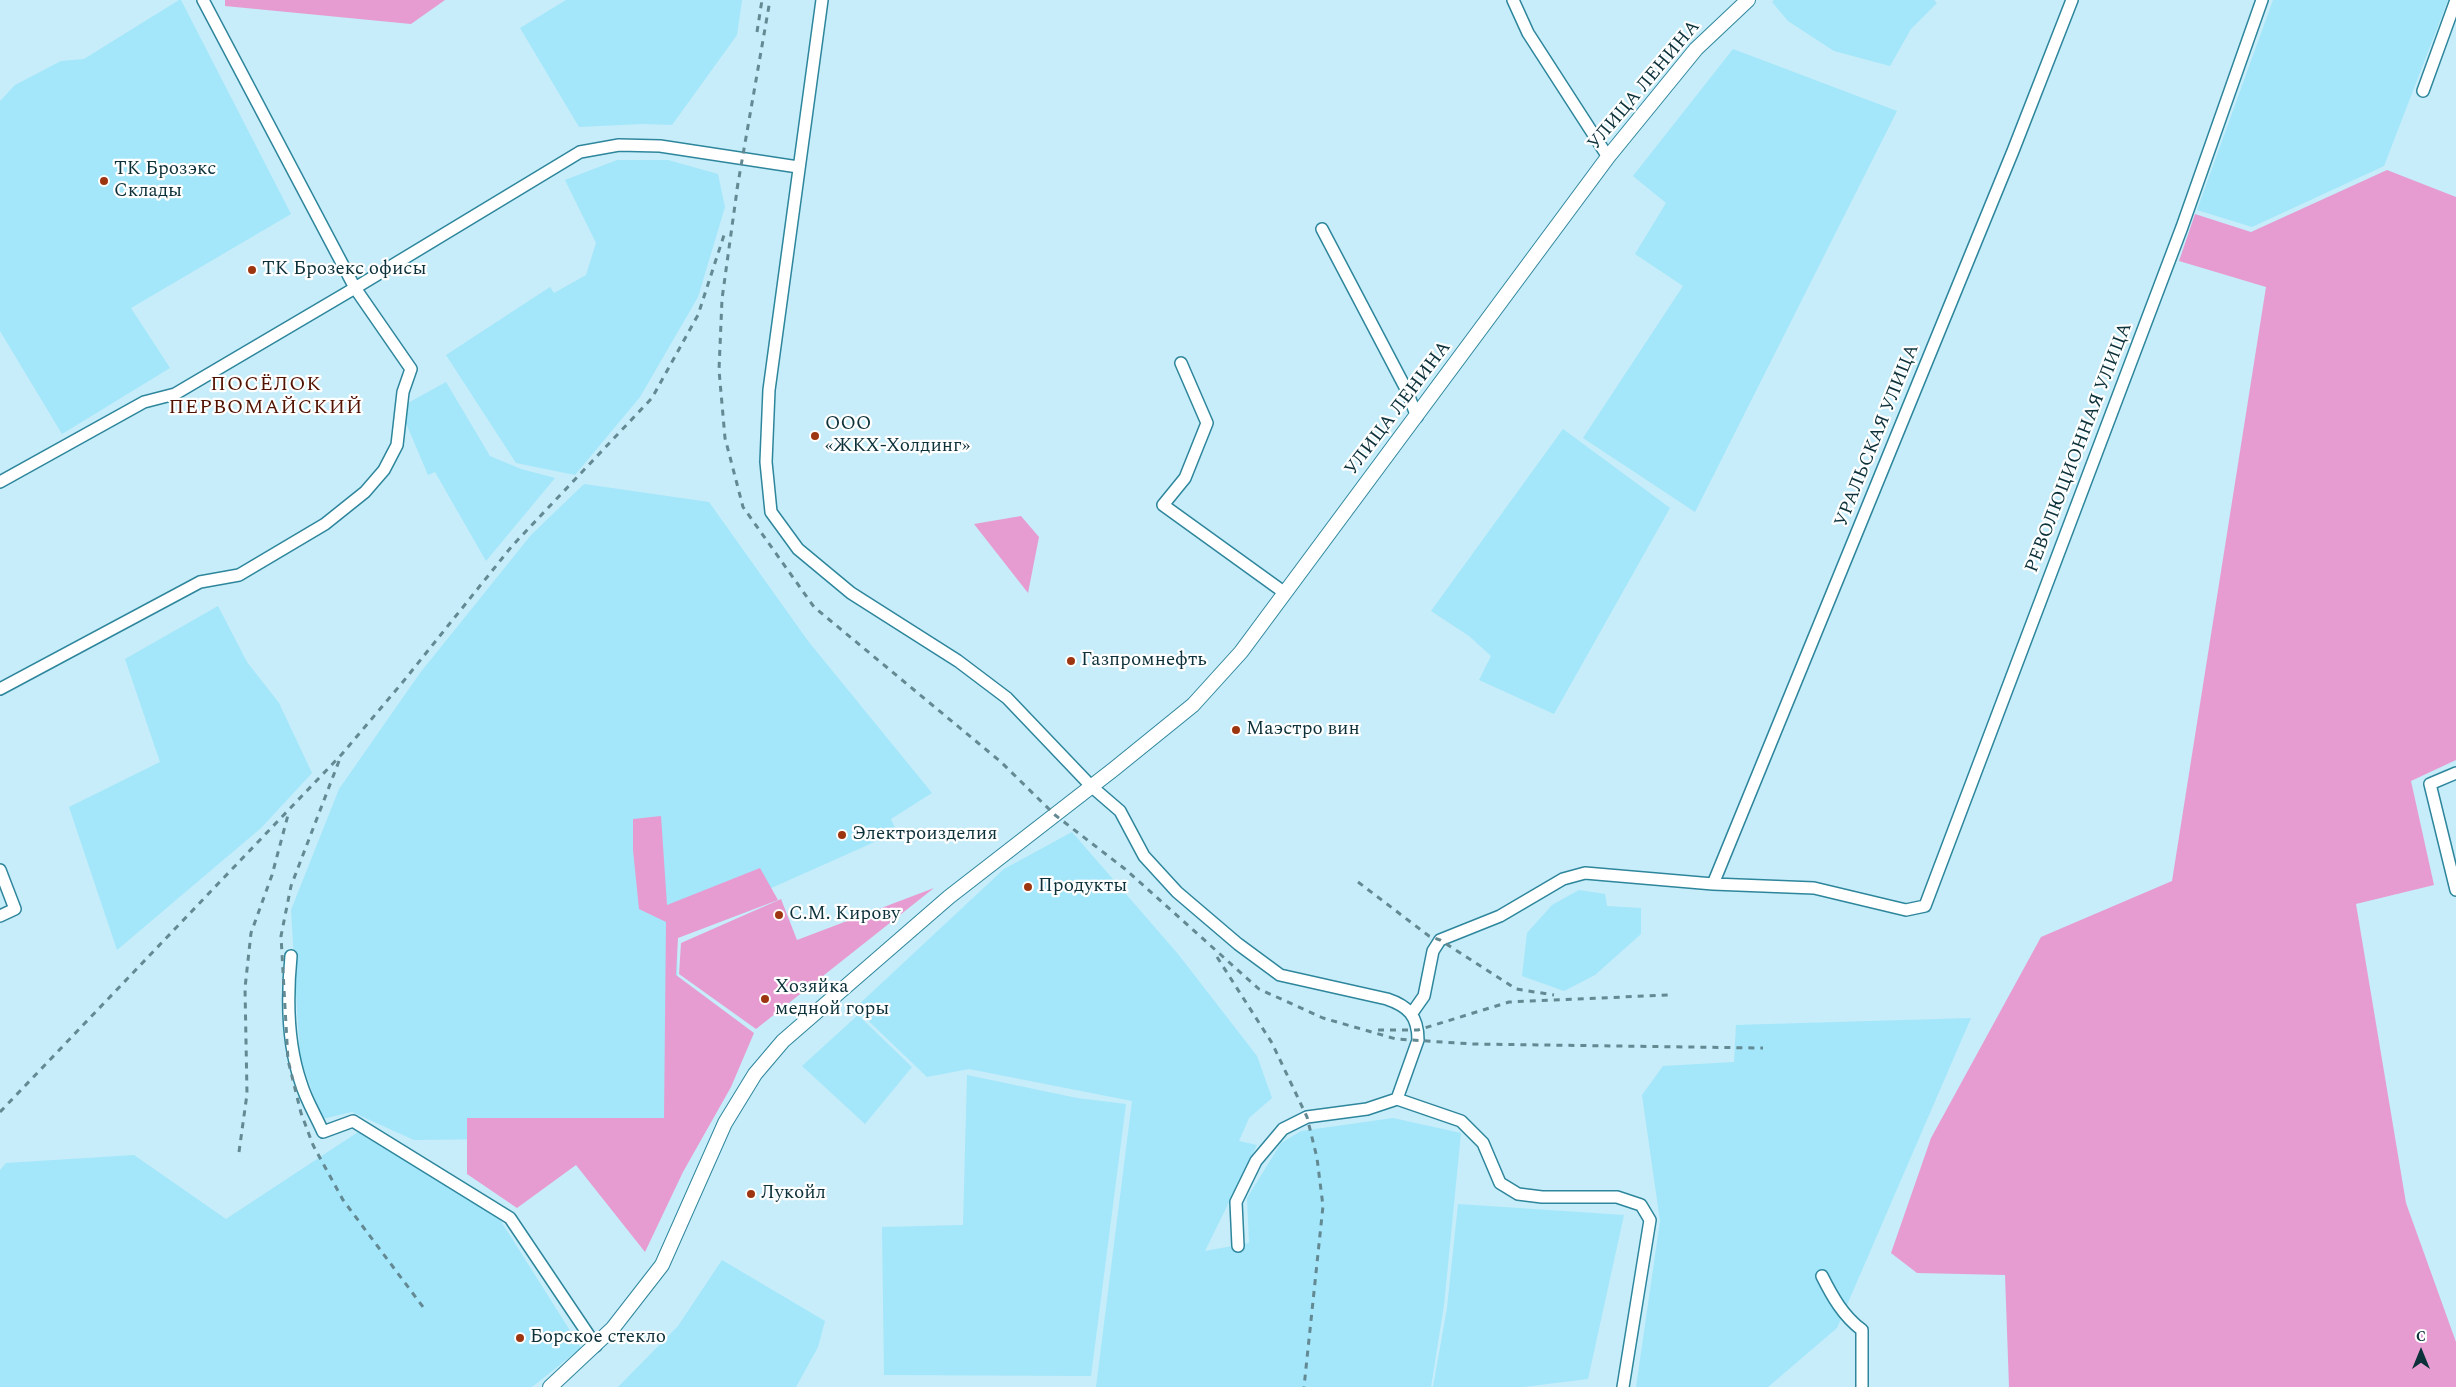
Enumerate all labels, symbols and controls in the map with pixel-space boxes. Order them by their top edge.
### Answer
street label: УЛИЦА ЛЕНИНА [1584,16,1706,156]
place label: ТК Брозэкс Склады [114,159,216,203]
marker: ТК Брозэкс Склады [98,175,110,187]
place label: ТК Брозекс офисы [262,259,426,281]
marker: ТК Брозекс офисы [246,264,258,276]
street label: РЕВОЛЮЦИОННАЯ УЛИЦА [2022,320,2138,576]
street label: УЛИЦА ЛЕНИНА [1341,337,1457,481]
street label: УРАЛЬСКАЯ УЛИЦА [1831,341,1925,531]
district label: ПОСЁЛОК ПЕРВОМАЙСКИЙ [167,374,365,421]
place label: ООО «ЖКХ-Холдинг» [825,414,970,458]
marker: ООО «ЖКХ-Холдинг» [809,430,821,442]
place label: Газпромнефть [1081,650,1207,672]
marker: Газпромнефть [1065,655,1077,667]
place label: Маэстро вин [1246,719,1360,741]
marker: Маэстро вин [1230,724,1242,736]
place label: Электроизделия [852,824,997,846]
marker: Электроизделия [836,829,848,841]
place label: Продукты [1038,876,1127,898]
marker: Продукты [1022,881,1034,893]
place label: С.М. Кирову [789,904,900,926]
marker: С.М. Кирову [773,909,785,921]
place label: Хозяйка медной горы [775,977,889,1021]
marker: Хозяйка медной горы [759,993,771,1005]
place label: Лукойл [761,1183,826,1205]
marker: Лукойл [745,1188,757,1200]
text: С [2416,1326,2426,1347]
place label: Борское стекло [530,1327,666,1349]
north arrow [2396,1327,2446,1377]
marker: Борское стекло [514,1332,526,1344]

